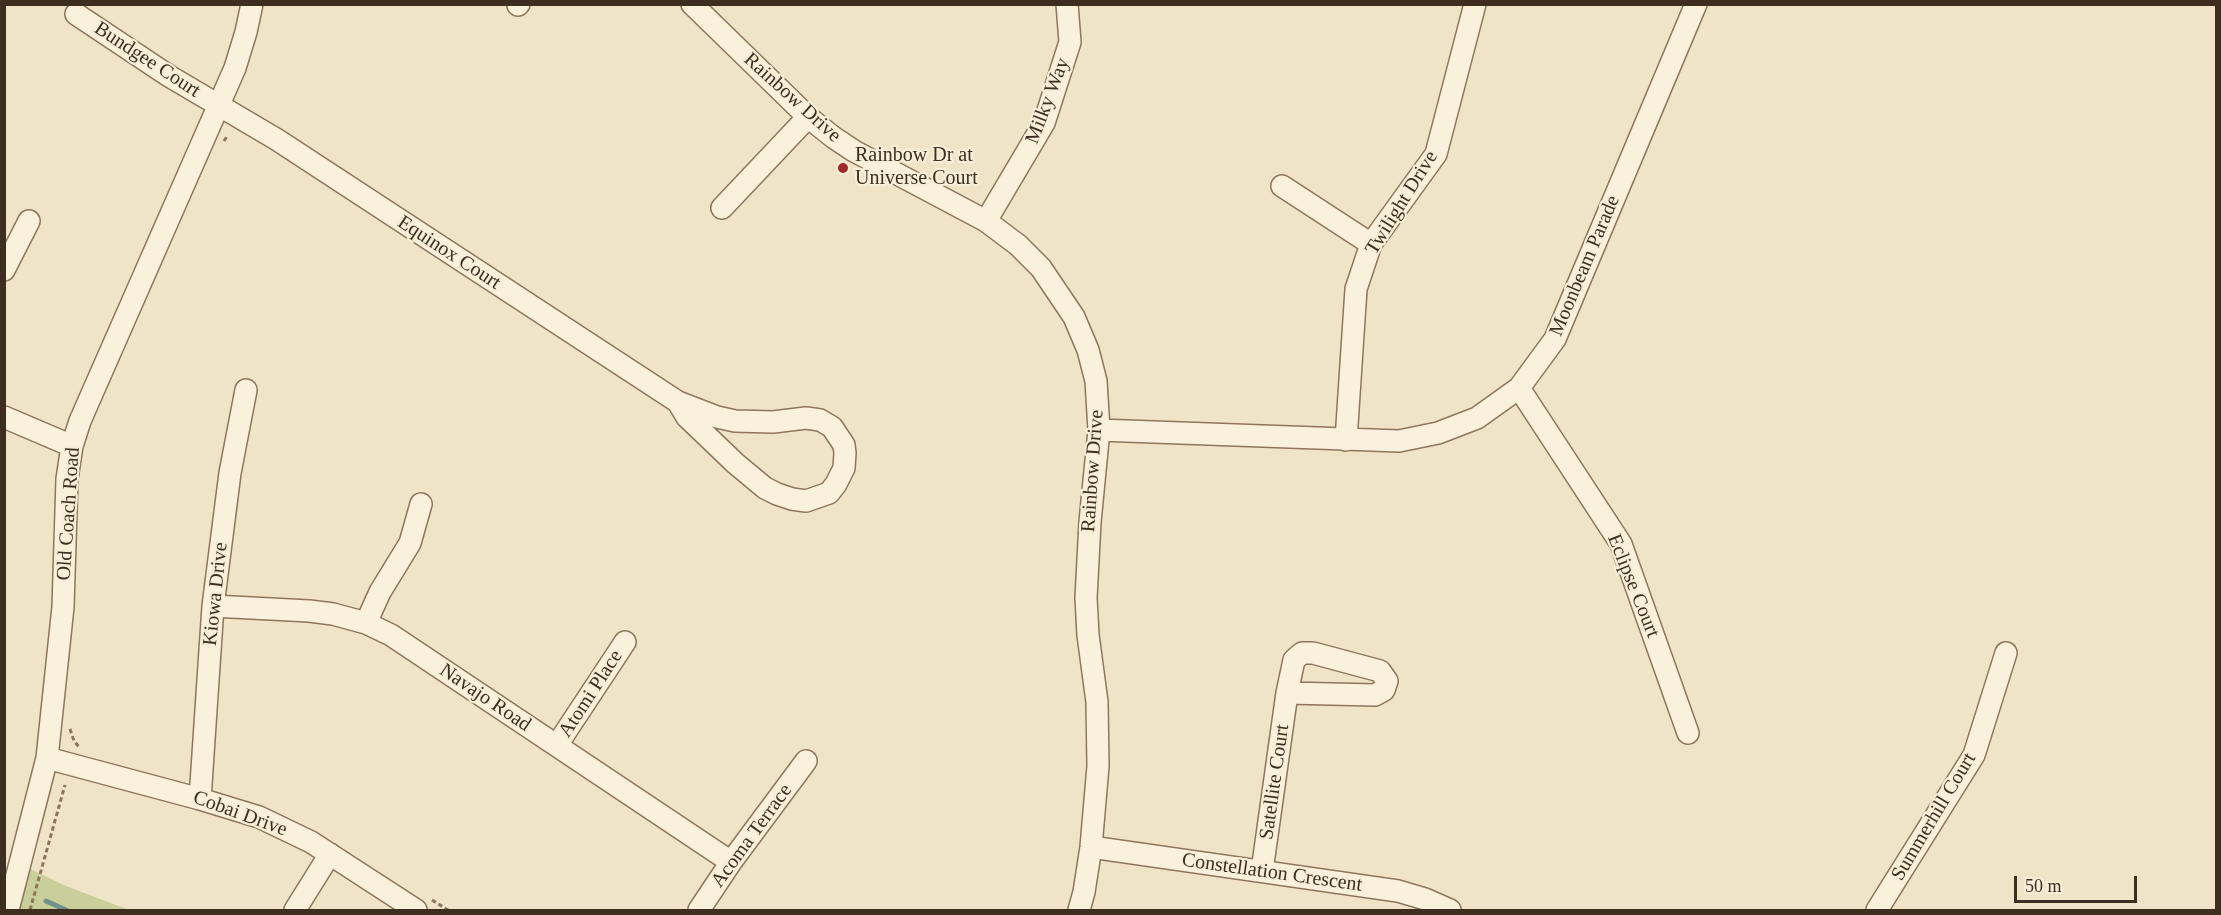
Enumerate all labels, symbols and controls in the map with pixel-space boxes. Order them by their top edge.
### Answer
street label: Bundgee Court [89,17,205,103]
street label: Rainbow Drive [738,48,846,148]
street label: Milky Way [1021,55,1075,147]
place label: Rainbow Dr at Universe Court [855,144,978,191]
street label: Twilight Drive [1361,147,1443,259]
marker: Rainbow Dr at Universe Court [836,161,850,175]
street label: Moonbeam Parade [1545,192,1625,340]
street label: Equinox Court [393,211,505,295]
street label: Rainbow Drive [1077,409,1109,533]
street label: Old Coach Road [52,447,86,581]
street label: Eclipse Court [1601,531,1665,641]
street label: Kiowa Drive [199,541,233,647]
street label: Atomi Place [554,646,628,742]
street label: Navajo Road [435,659,535,737]
street label: Satellite Court [1255,723,1295,841]
street label: Summerhill Court [1886,749,1982,885]
street label: Acoma Terrace [706,779,798,893]
street label: Cobai Drive [190,786,290,842]
street label: Constellation Crescent [1180,848,1364,898]
scale bar [2017,864,2140,902]
text: 50 m [2025,876,2062,896]

